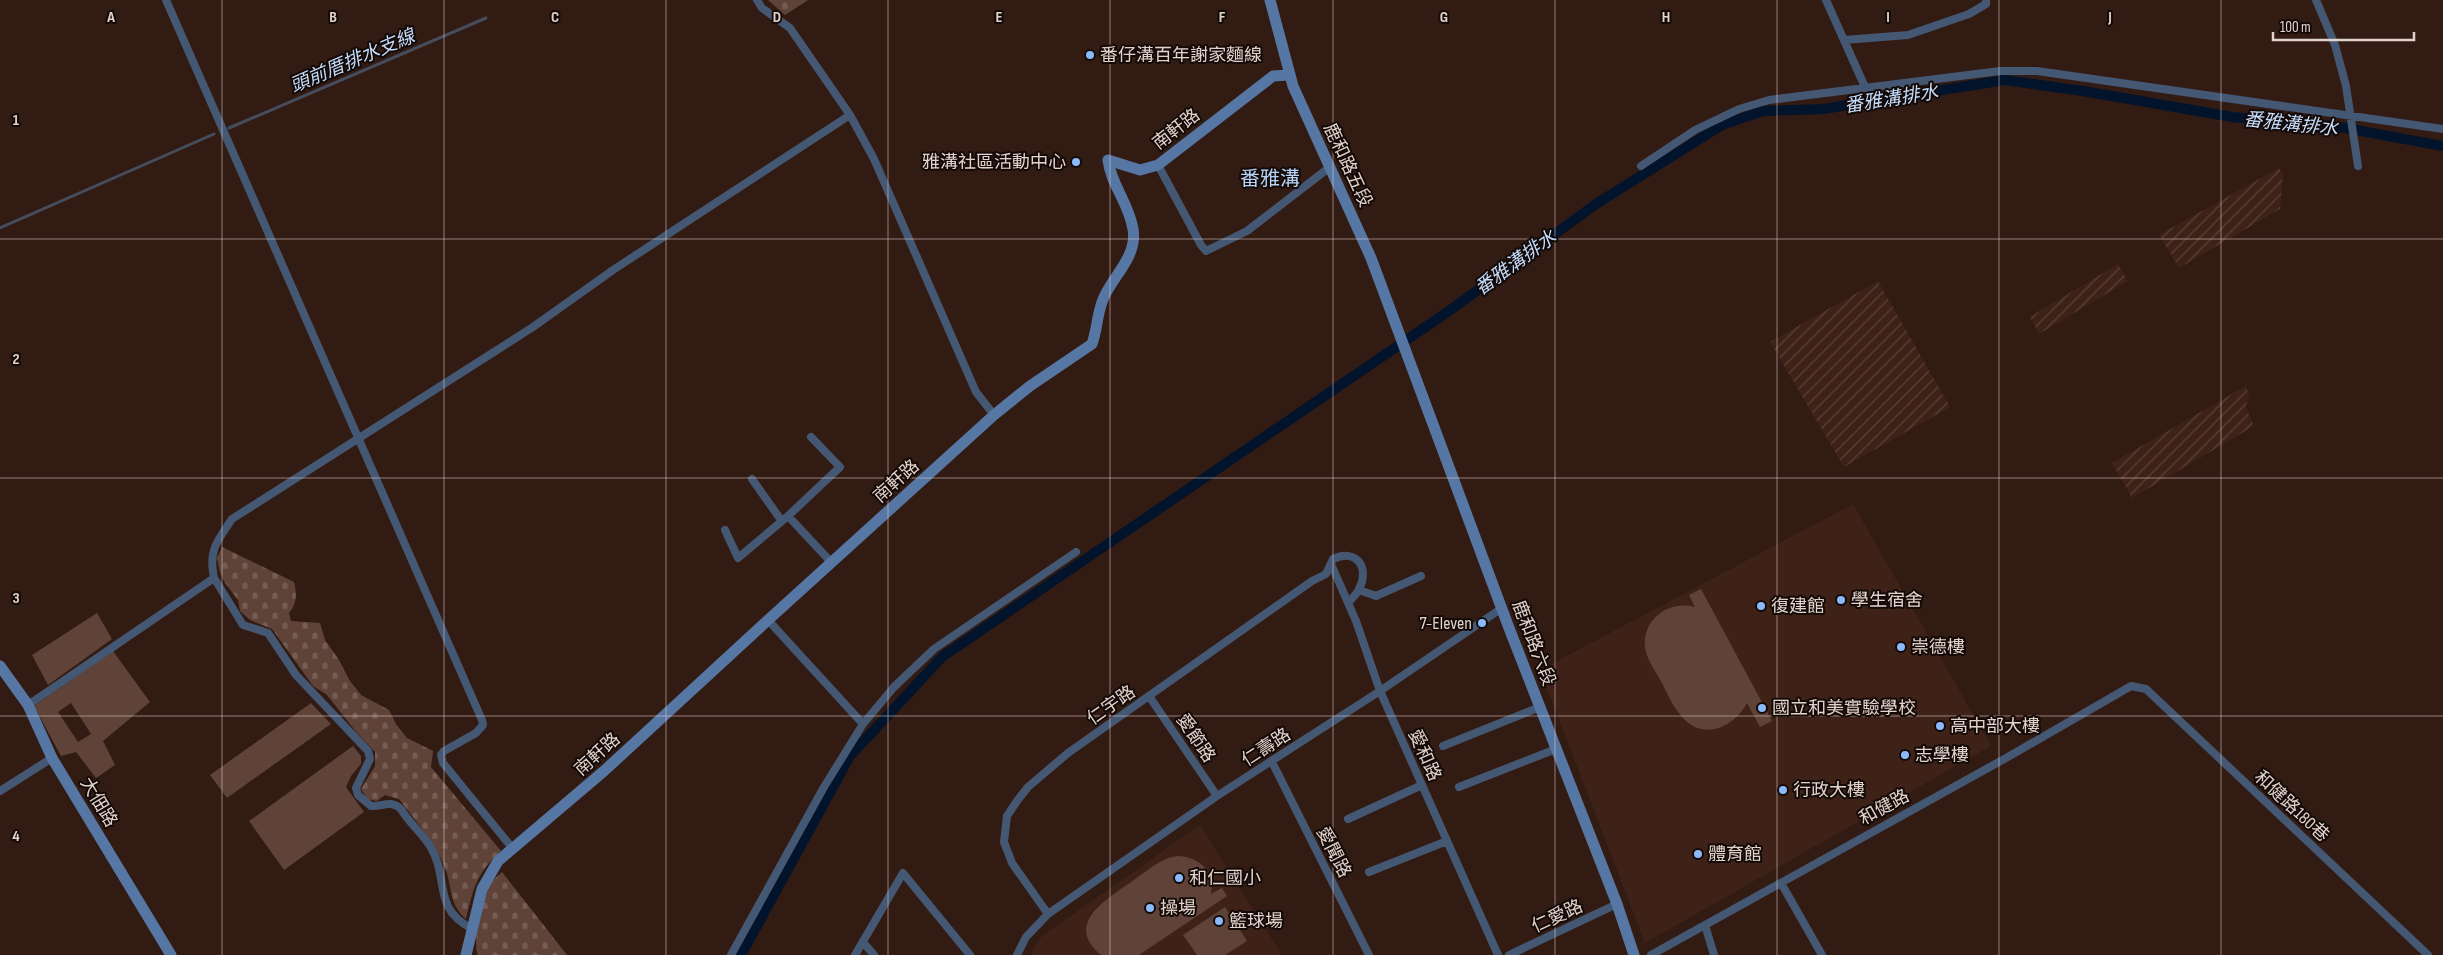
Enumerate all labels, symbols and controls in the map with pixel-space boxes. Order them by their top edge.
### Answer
text: A [106,8,115,27]
text: B [329,8,337,27]
text: C [551,8,559,27]
text: D [773,8,781,27]
text: E [996,8,1003,27]
text: F [1219,8,1226,27]
text: G [1440,8,1448,27]
text: H [1662,8,1670,27]
text: I [1886,8,1890,27]
text: J [2107,8,2112,27]
scale bar [2273,10,2414,42]
text: 100 m [2280,18,2311,37]
water label: 頭前厝排水支線 [287,24,420,98]
place label: 番仔溝百年謝家麵線 [1100,45,1262,66]
marker: 番仔溝百年謝家麵線 [1084,49,1096,61]
water label: 番雅溝排水 [1843,81,1941,118]
street label: 南軒路 [1149,104,1204,154]
water label: 番雅溝排水 [2242,108,2340,141]
text: 1 [13,111,20,130]
street label: 鹿和路五段 [1319,120,1376,210]
place label: 雅溝社區活動中心 [922,152,1066,173]
marker: 雅溝社區活動中心 [1070,156,1082,168]
district label: 番雅溝 [1240,167,1300,191]
water label: 番雅溝排水 [1471,225,1562,300]
text: 2 [12,350,20,369]
street label: 南軒路 [869,456,923,507]
text: 3 [12,589,20,608]
place label: 學生宿舍 [1851,590,1923,611]
marker: 學生宿舍 [1835,594,1847,606]
place label: 復建館 [1771,596,1825,617]
street label: 鹿和路六段 [1508,597,1559,689]
marker: 復建館 [1755,600,1767,612]
place label: 7-Eleven [1419,613,1472,634]
marker: 7-Eleven [1476,617,1488,629]
place label: 崇德樓 [1911,637,1965,658]
marker: 崇德樓 [1895,641,1907,653]
street label: 仁宇路 [1083,681,1139,729]
place label: 國立和美實驗學校 [1772,698,1916,719]
marker: 國立和美實驗學校 [1756,702,1768,714]
street label: 愛節路 [1172,710,1219,767]
place label: 高中部大樓 [1950,716,2040,737]
marker: 高中部大樓 [1934,720,1946,732]
street label: 仁壽路 [1238,724,1295,771]
street label: 愛和路 [1404,726,1445,784]
street label: 南軒路 [570,729,624,780]
place label: 志學樓 [1915,745,1969,766]
marker: 志學樓 [1899,749,1911,761]
street label: 和健路180巷 [2250,767,2333,846]
street label: 大佃路 [76,774,121,831]
place label: 行政大樓 [1793,780,1865,801]
marker: 行政大樓 [1777,784,1789,796]
street label: 和健路 [1856,785,1913,830]
street label: 愛聞路 [1312,823,1355,881]
text: 4 [12,827,20,846]
place label: 體育館 [1708,844,1762,865]
marker: 體育館 [1692,848,1704,860]
place label: 和仁國小 [1189,868,1261,889]
marker: 和仁國小 [1173,872,1185,884]
street label: 仁愛路 [1528,896,1586,937]
place label: 操場 [1160,898,1196,919]
marker: 操場 [1144,902,1156,914]
place label: 籃球場 [1229,911,1283,932]
marker: 籃球場 [1213,915,1225,927]

